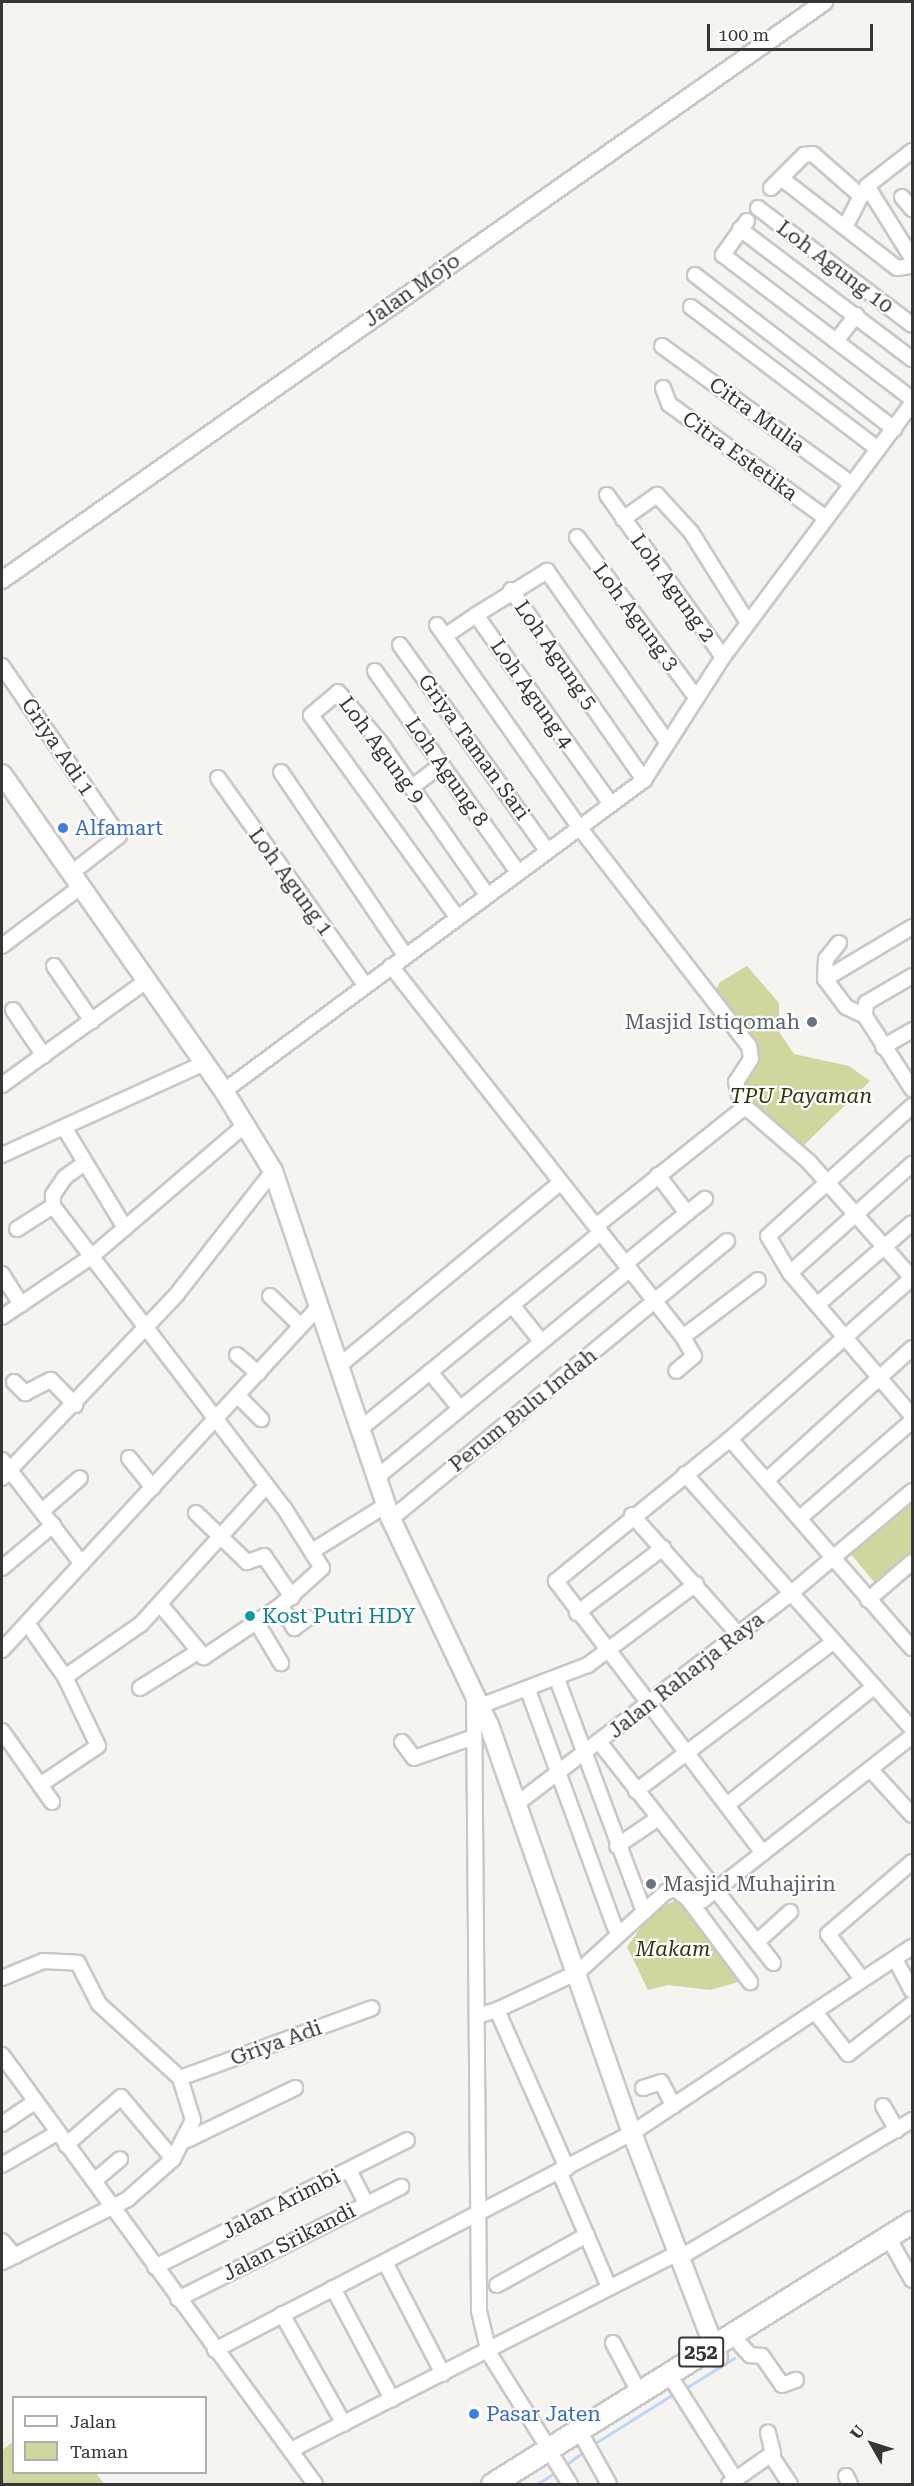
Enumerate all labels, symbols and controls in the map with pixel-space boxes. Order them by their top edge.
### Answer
scale bar [710,12,876,50]
text: 100 m [718,24,769,45]
street label: Loh Agung 10 [772,215,898,319]
street label: Jalan Mojo [359,248,465,332]
street label: Citra Mulia [704,372,810,458]
street label: Citra Estetika [677,406,803,506]
street label: Loh Agung 2 [625,529,721,647]
street label: Loh Agung 3 [588,559,684,675]
street label: Loh Agung 5 [509,596,603,714]
street label: Loh Agung 4 [485,635,579,753]
street label: Griya Taman Sari [413,669,535,825]
street label: Loh Agung 9 [334,692,430,808]
street label: Griya Adi 1 [16,693,100,801]
street label: Loh Agung 8 [400,713,494,831]
place label: Alfamart [75,815,163,841]
marker: Alfamart [56,821,70,835]
street label: Loh Agung 1 [243,823,339,941]
place label: Masjid Istiqomah [625,1009,800,1035]
marker: Masjid Istiqomah [805,1015,819,1029]
park label: TPU Payaman [730,1083,872,1109]
street label: Perum Bulu Indah [444,1343,602,1477]
place label: Kost Putri HDY [262,1603,416,1629]
street label: Jalan Raharja Raya [603,1606,769,1744]
marker: Kost Putri HDY [243,1609,257,1623]
place label: Masjid Muhajirin [663,1871,836,1897]
marker: Masjid Muhajirin [644,1877,658,1891]
park label: Makam [636,1936,710,1962]
street label: Griya Adi [227,2015,325,2071]
street label: Jalan Arimbi [218,2164,344,2244]
street label: Jalan Srikandi [218,2198,360,2286]
road number: 252 [677,2335,725,2369]
legend [12,2396,207,2474]
place label: Pasar Jaten [486,2401,601,2427]
marker: Pasar Jaten [467,2407,481,2421]
text: Jalan [70,2411,116,2432]
north arrow [842,2414,902,2474]
text: U [846,2422,869,2443]
text: Taman [70,2441,128,2462]

